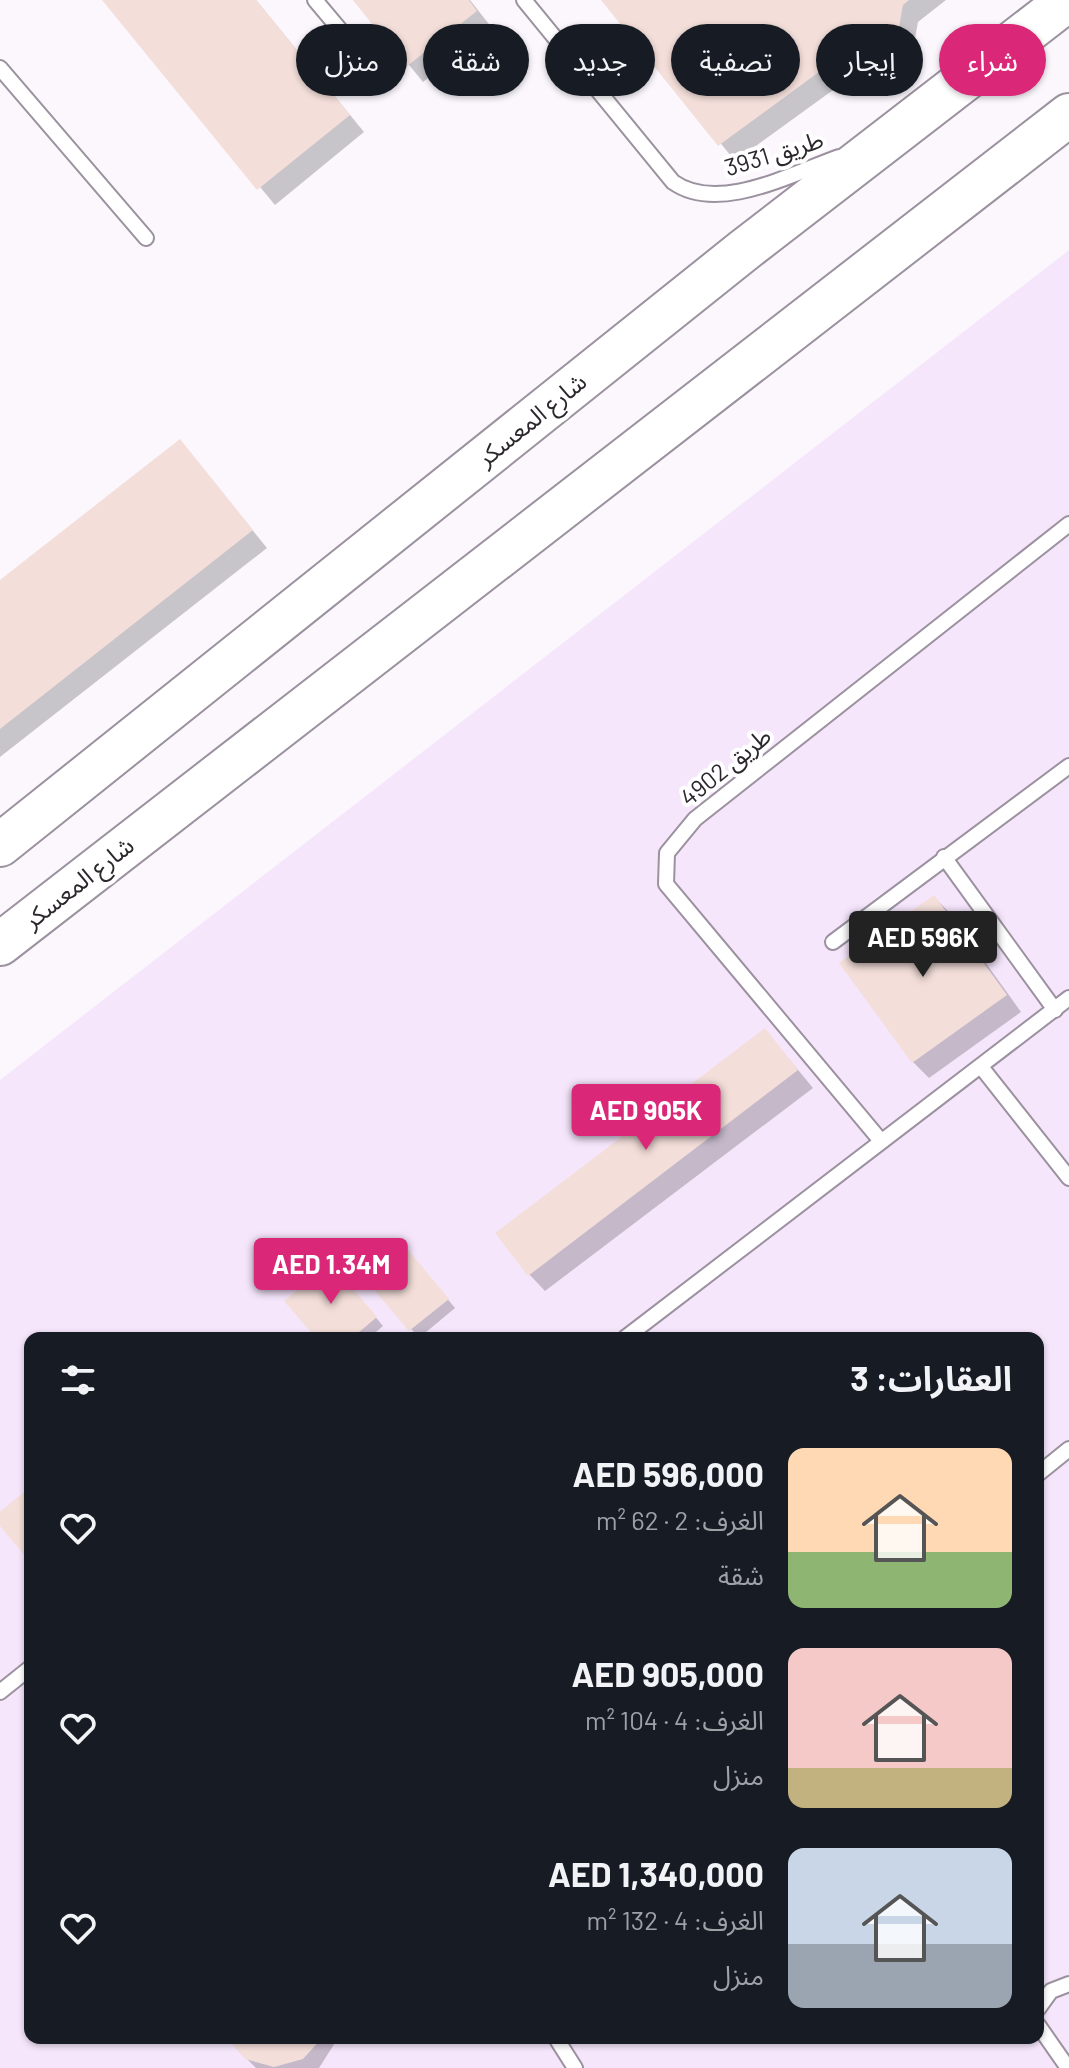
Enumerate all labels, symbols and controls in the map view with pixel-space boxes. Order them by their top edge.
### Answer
chip: منزل [296,24,407,96]
chip: شقة [423,24,529,96]
chip: جديد [545,24,655,96]
chip: تصفية [671,24,800,96]
chip: إيجار [816,24,923,96]
chip: شراء [939,24,1046,96]
street label: طريق 3931 [721,124,827,183]
street label: شارع المعسكر [470,366,594,475]
street label: طريق 4902 [674,720,778,813]
street label: شارع المعسكر [16,830,141,938]
pin: AED 596K [840,911,1006,979]
text: AED 596K [867,921,979,952]
pin: AED 905K [563,1084,729,1152]
text: AED 905K [590,1094,702,1125]
pin: AED 1.34M [239,1238,423,1306]
text: AED 1.34M [272,1248,390,1279]
text: العقارات: 3 [850,1357,1012,1398]
icon: filters [56,1358,100,1402]
text: AED 596,000 [573,1453,764,1494]
icon: home [852,1480,948,1576]
text: الغرف: 2 · 62 m² [596,1504,764,1535]
icon: heart [56,1506,100,1550]
text: شقة [718,1559,764,1590]
text: AED 905,000 [571,1653,764,1694]
icon: home [852,1680,948,1776]
text: الغرف: 4 · 104 m² [585,1704,764,1735]
icon: heart [56,1706,100,1750]
text: منزل [713,1759,764,1790]
text: AED 1,340,000 [548,1853,764,1894]
icon: home [852,1880,948,1976]
text: الغرف: 4 · 132 m² [587,1904,764,1935]
icon: heart [56,1906,100,1950]
text: منزل [713,1959,764,1990]

